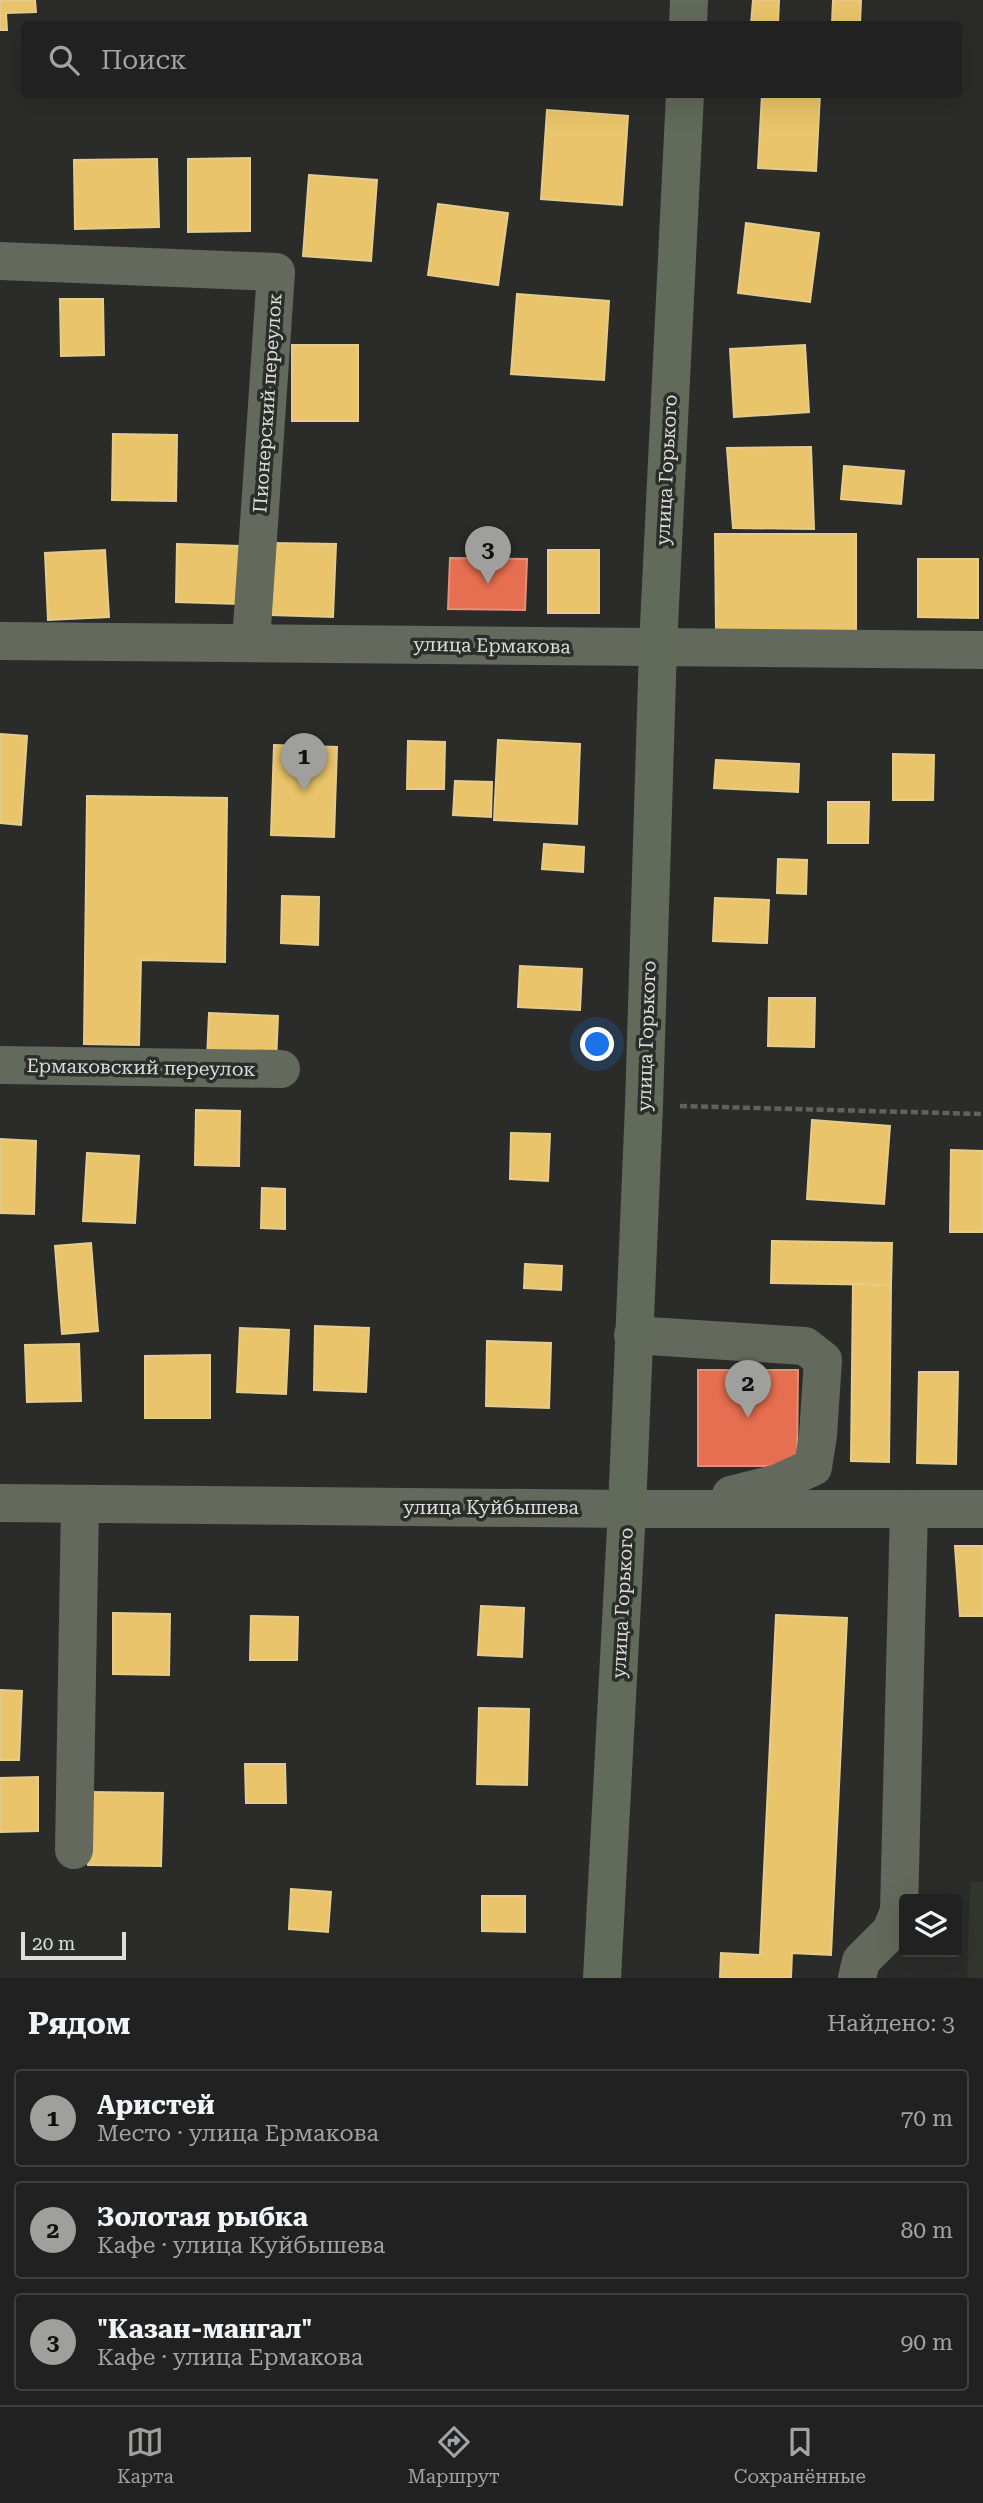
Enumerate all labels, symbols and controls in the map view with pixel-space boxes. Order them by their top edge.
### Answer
search box [21,21,962,98]
icon: search [45,41,83,79]
text: Поиск [101,45,187,75]
street label: Пионерский переулок [248,293,287,514]
street label: улица Горького [651,394,682,546]
pin: 3 [465,526,511,584]
street label: улица Ермакова [413,633,572,658]
pin: 1 [281,733,327,791]
street label: улица Горького [632,960,661,1112]
your location [580,1027,614,1061]
street label: Ермаковский переулок [26,1054,256,1081]
pin: 2 [725,1360,771,1418]
street label: улица Куйбышева [403,1496,579,1519]
street label: улица Горького [607,1527,638,1679]
map controls [899,1894,962,1957]
button: layers [899,1894,962,1957]
scale bar [21,1929,126,1961]
text: 20 m [32,1932,75,1955]
text: Рядом [28,2006,130,2041]
text: Найдено: 3 [827,2010,955,2037]
text: Аристей [97,2090,215,2120]
text: 1 [47,2105,59,2132]
text: 70 m [900,2105,953,2132]
text: Место · улица Ермакова [97,2120,379,2147]
text: Золотая рыбка [97,2202,308,2232]
text: 2 [47,2217,59,2244]
text: 80 m [900,2217,953,2244]
text: Кафе · улица Куйбышева [97,2232,385,2259]
text: "Казан-мангал" [97,2314,312,2344]
text: 3 [47,2329,59,2356]
text: 90 m [900,2329,953,2356]
text: Кафе · улица Ермакова [97,2344,363,2371]
tab: Карта [117,2423,174,2488]
tab: Маршрут [408,2423,500,2488]
tab: Сохранённые [734,2423,866,2488]

